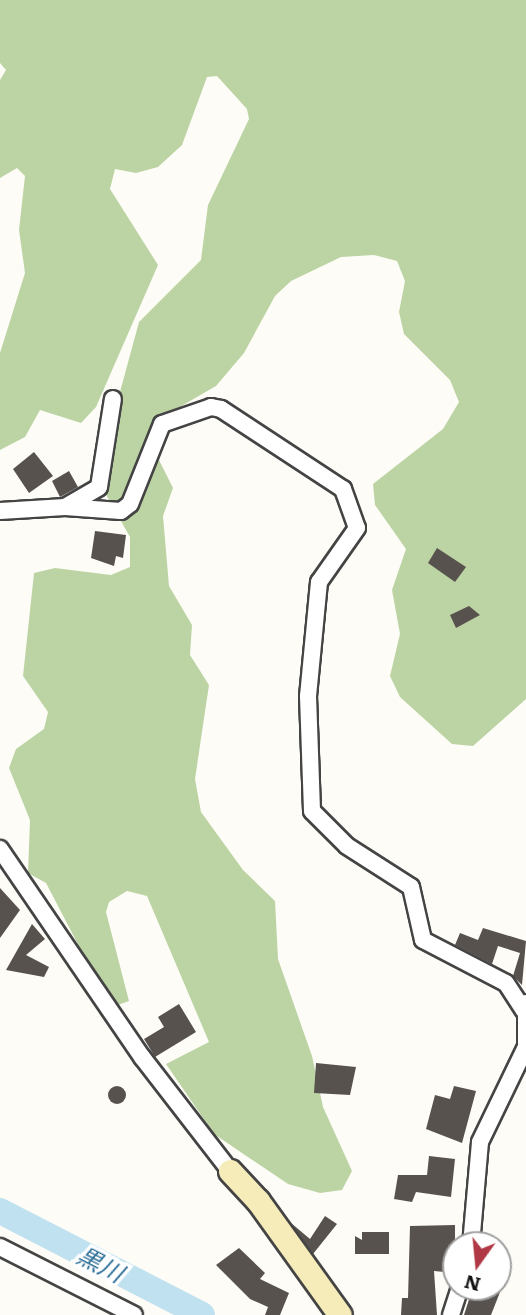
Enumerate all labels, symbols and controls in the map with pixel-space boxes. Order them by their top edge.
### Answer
north arrow [442,1231,512,1301]
water label: 黒川 [73,1239,129,1287]
text: N [461,1269,483,1300]

